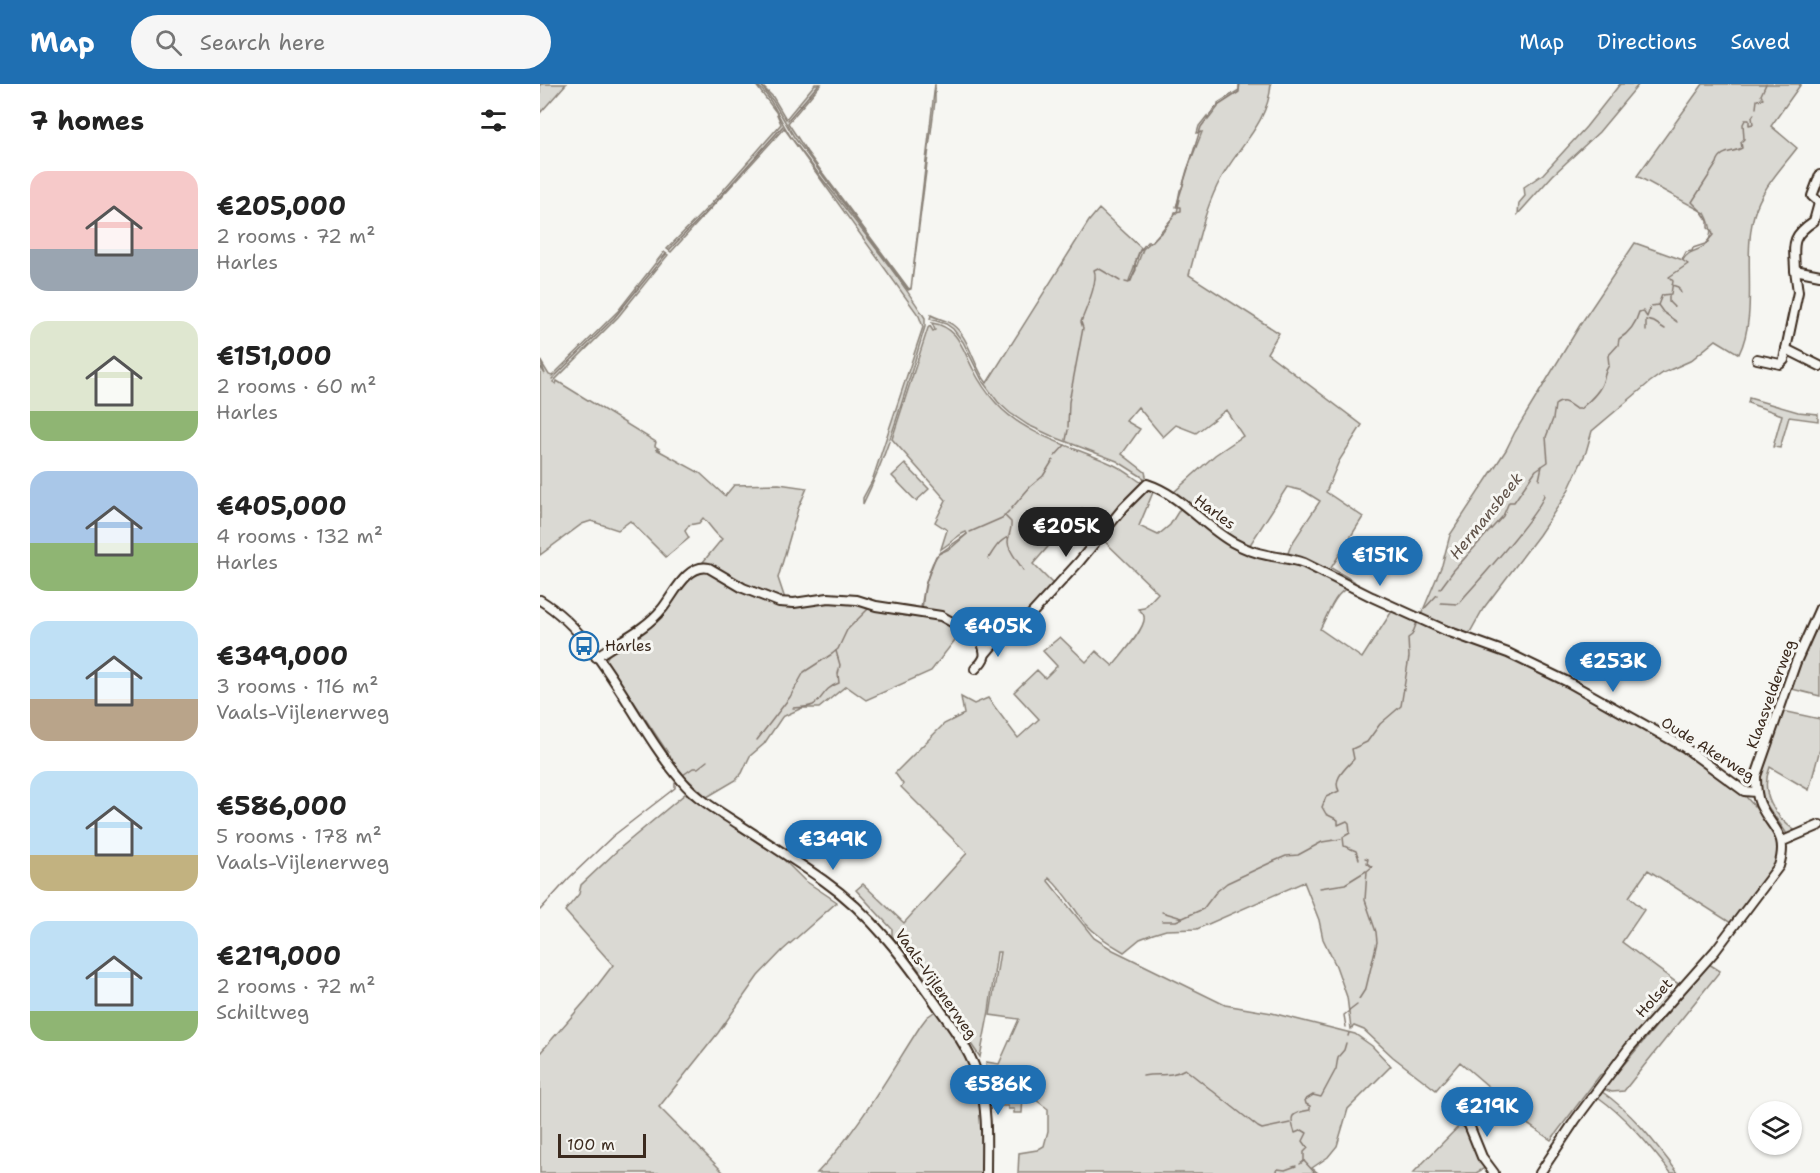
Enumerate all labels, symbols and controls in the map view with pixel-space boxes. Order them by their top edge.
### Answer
search box [131,15,551,69]
text: Map [30,23,95,61]
icon: search [152,26,185,59]
text: Search here [200,28,325,57]
text: Map [1519,28,1564,56]
text: Directions [1597,28,1697,56]
text: Saved [1730,28,1790,56]
text: 7 homes [30,103,144,138]
icon: filters [477,104,510,137]
text: €205,000 [216,188,346,223]
icon: home [78,195,150,267]
text: 2 rooms · 72 m² [216,223,375,249]
text: Harles [216,249,278,275]
text: €151,000 [216,338,332,373]
icon: home [78,345,150,417]
text: 2 rooms · 60 m² [216,373,376,399]
text: Harles [216,399,278,425]
water label: Hermansbeek [1445,468,1527,564]
text: €405,000 [216,488,347,523]
street label: Harles [1190,490,1240,534]
icon: home [78,495,150,567]
pin: €205K [1024,507,1108,558]
text: €205K [1032,513,1100,539]
text: 4 rooms · 132 m² [216,523,383,549]
pin: €151K [1338,536,1422,587]
text: €151K [1352,542,1408,568]
text: Harles [216,549,278,575]
pin: €405K [956,607,1040,658]
text: €405K [964,613,1032,639]
bus stop icon: Harles [568,630,600,662]
place label: Harles [605,636,652,656]
street label: Klaasvelderweg [1742,637,1800,751]
text: €349,000 [216,638,348,673]
pin: €253K [1571,642,1655,693]
icon: home [78,645,150,717]
text: €253K [1579,648,1647,674]
text: 3 rooms · 116 m² [216,673,378,699]
text: Vaals-Vijlenerweg [216,699,389,725]
street label: Oude Akerweg [1657,712,1759,786]
text: €586,000 [216,788,347,823]
icon: home [78,795,150,867]
pin: €349K [791,820,875,871]
text: 5 rooms · 178 m² [216,823,382,849]
text: €349K [799,826,867,852]
text: Vaals-Vijlenerweg [216,849,389,875]
street label: Vaals-Vijlenerweg [891,925,981,1043]
text: €219,000 [216,938,341,973]
icon: home [78,945,150,1017]
text: 2 rooms · 72 m² [216,973,375,999]
street label: Holset [1631,974,1677,1022]
text: Schiltweg [216,999,309,1025]
pin: €586K [956,1065,1040,1116]
text: €586K [964,1071,1032,1097]
pin: €219K [1445,1087,1529,1138]
text: €219K [1455,1093,1519,1119]
map controls [1748,1101,1802,1155]
button: layers [1748,1101,1802,1155]
scale bar [558,1131,646,1158]
text: 100 m [567,1134,615,1155]

